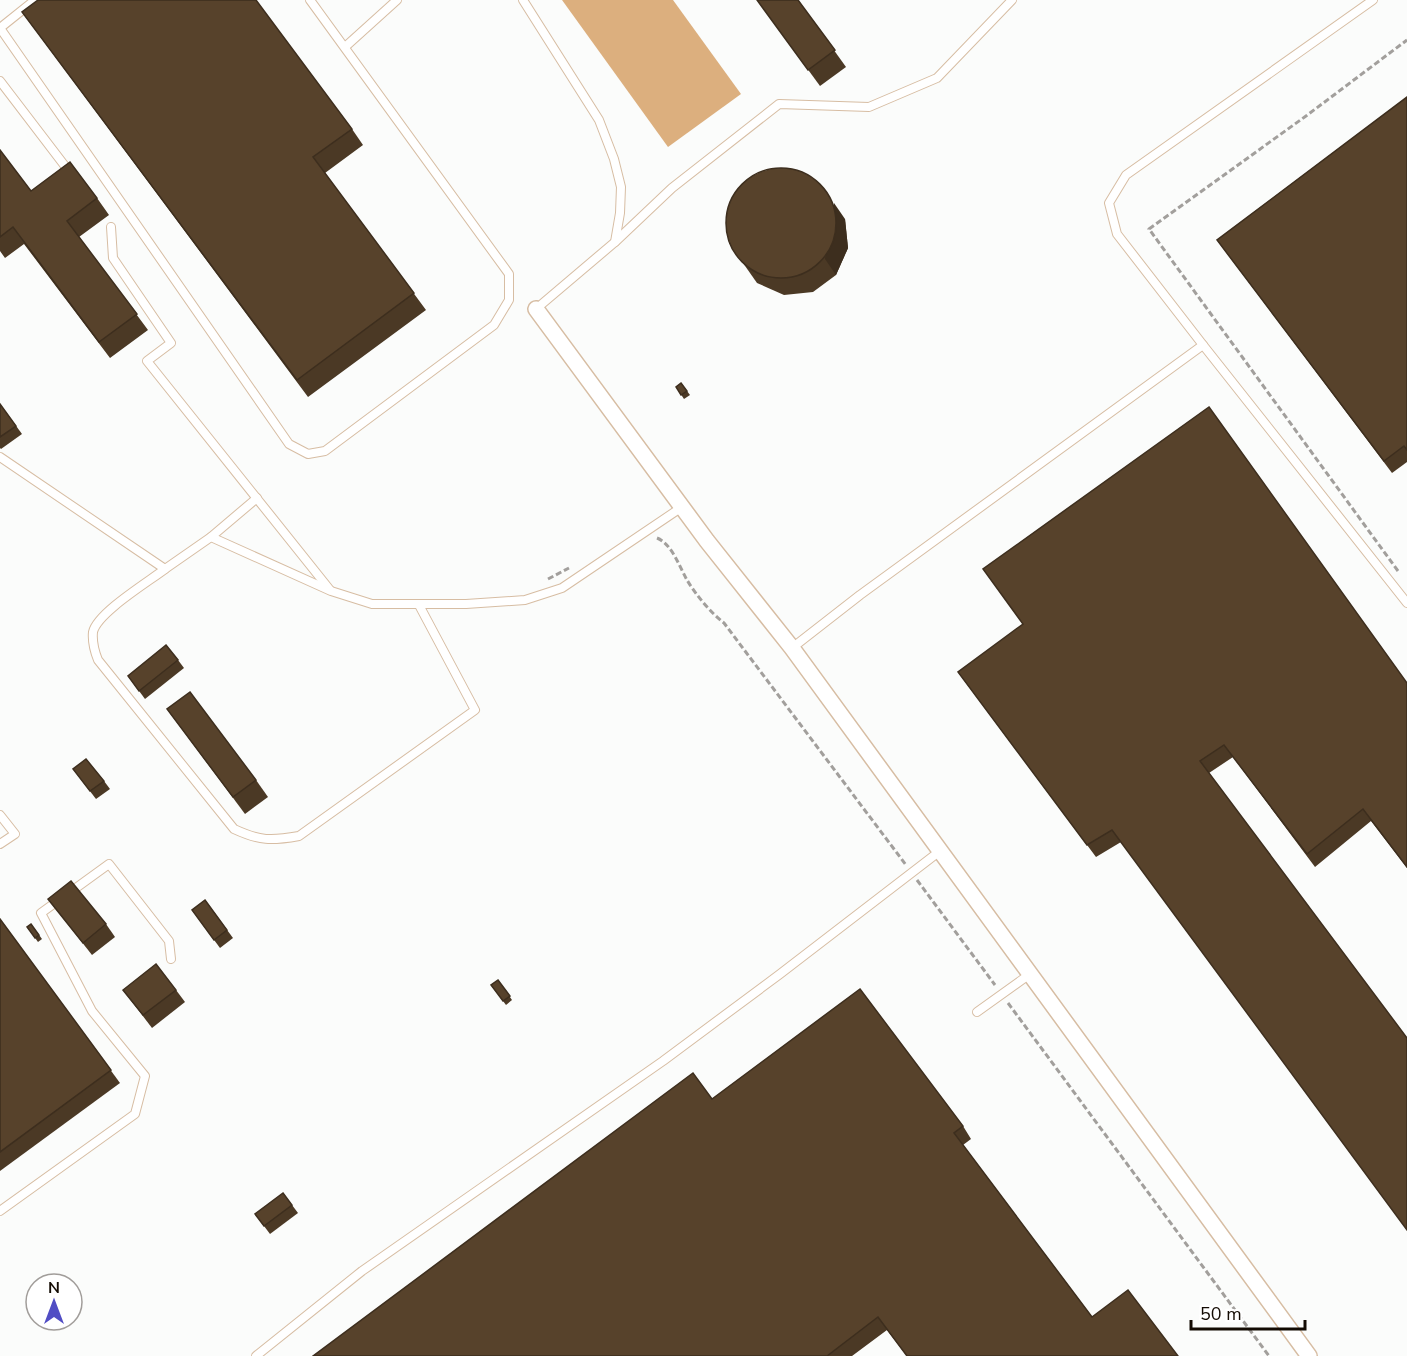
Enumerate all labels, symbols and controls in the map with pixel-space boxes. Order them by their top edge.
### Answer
north arrow [24,1272,84,1332]
text: N [48,1277,60,1299]
scale bar [1191,1293,1305,1331]
text: 50 m [1200,1302,1242,1326]

